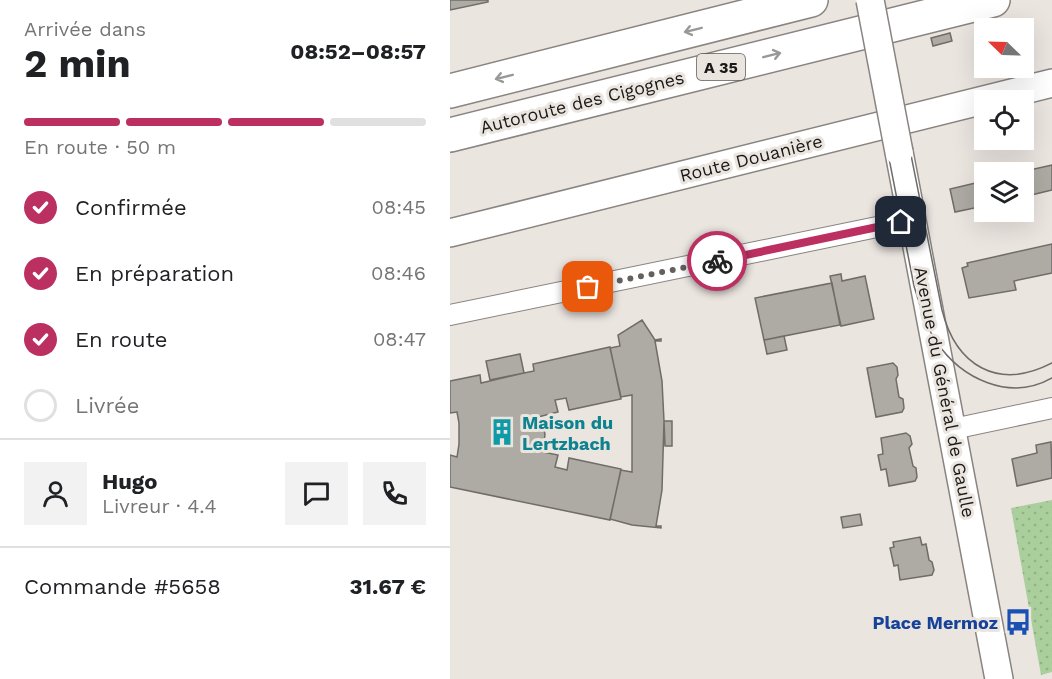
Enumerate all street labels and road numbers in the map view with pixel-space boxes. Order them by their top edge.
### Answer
road number: A 35 [697,54,745,80]
street label: Autoroute des Cigognes [478,66,686,138]
street label: Route Douanière [677,130,825,186]
street label: Avenue du Général de Gaulle [910,265,980,519]

